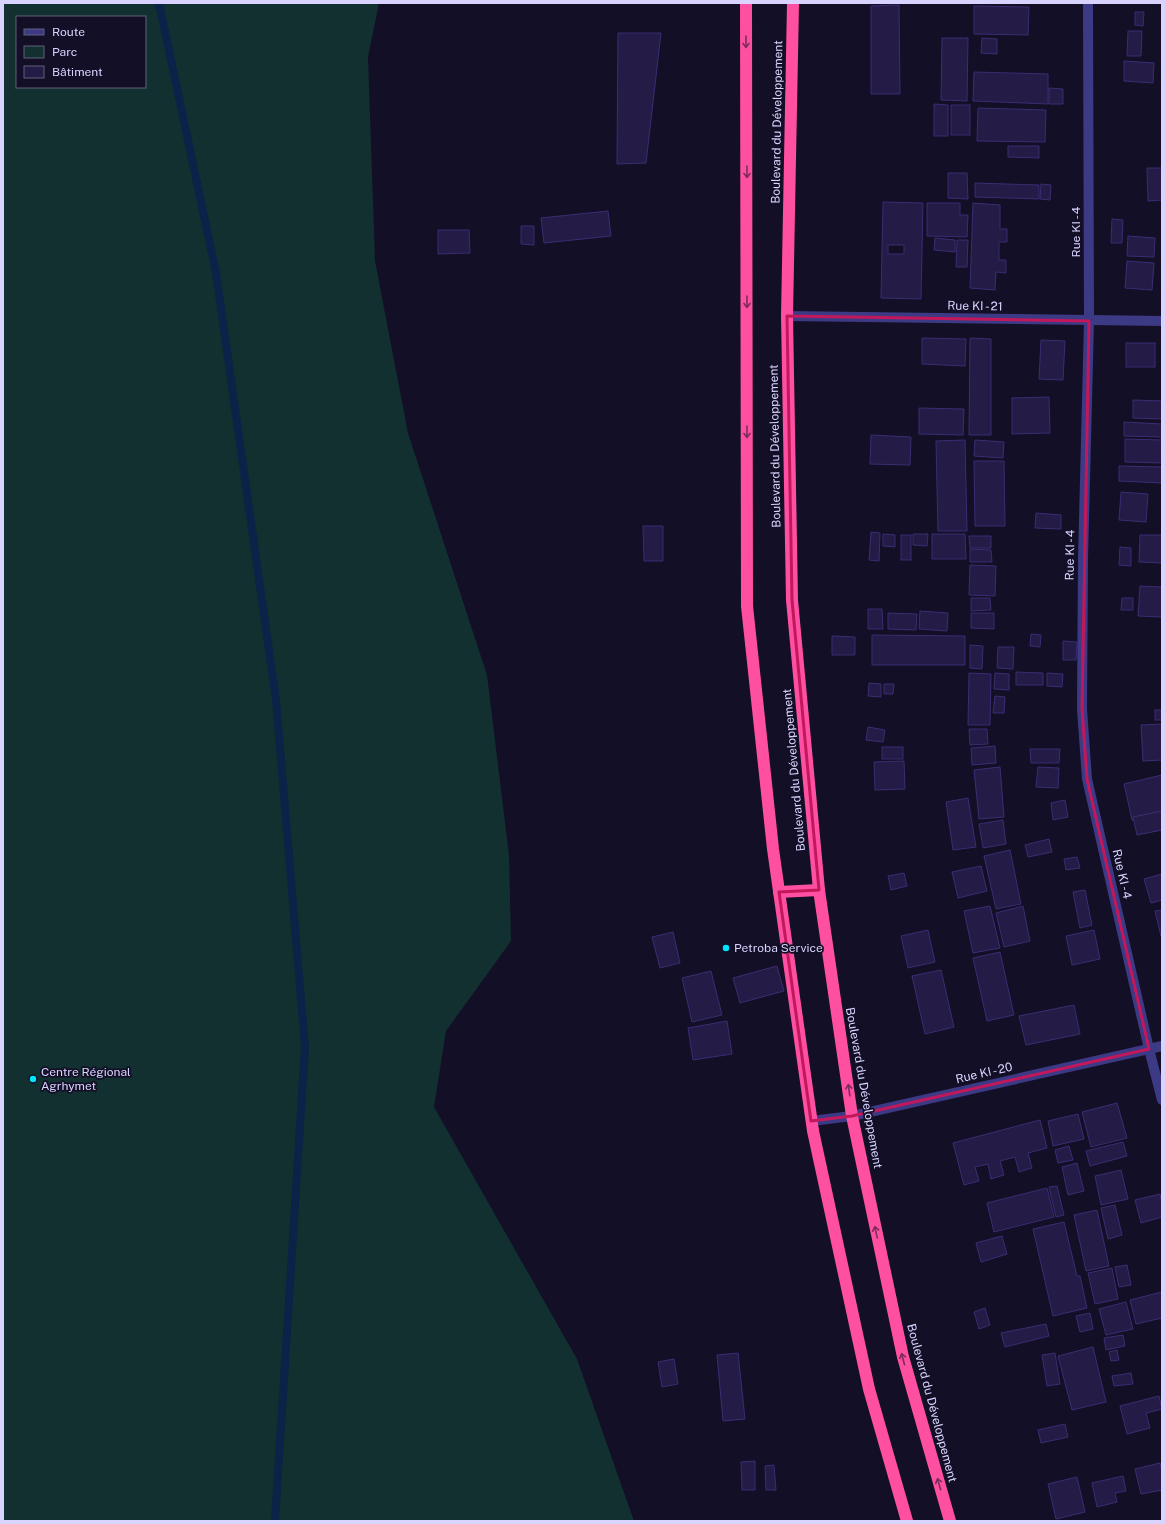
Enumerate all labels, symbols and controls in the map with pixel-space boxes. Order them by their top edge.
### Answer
legend [16,16,146,88]
text: Route [52,25,85,39]
one-way arrow [742,35,750,48]
street label: Boulevard du Développement [769,40,785,204]
text: Parc [52,45,77,59]
text: Bâtiment [52,65,103,79]
one-way arrow [743,165,751,178]
street label: Rue KI - 4 [1069,206,1083,257]
one-way arrow [743,295,751,308]
street label: Rue KI - 21 [947,299,1003,313]
street label: Boulevard du Développement [767,364,783,528]
one-way arrow [743,425,751,438]
street label: Rue KI - 4 [1063,529,1077,581]
street label: Boulevard du Développement [780,688,808,852]
street label: Rue KI - 4 [1109,848,1135,901]
place label: Petroba Service [734,941,823,955]
marker: Petroba Service [721,943,731,953]
street label: Boulevard du Développement [843,1006,885,1170]
street label: Rue KI - 20 [954,1060,1014,1086]
place label: Centre Régional Agrhymet [41,1065,131,1093]
marker: Centre Régional Agrhymet [28,1074,38,1084]
one-way arrow [845,1084,853,1097]
one-way arrow [872,1225,880,1238]
street label: Boulevard du Développement [904,1322,960,1484]
one-way arrow [899,1352,907,1365]
one-way arrow [935,1477,943,1490]

